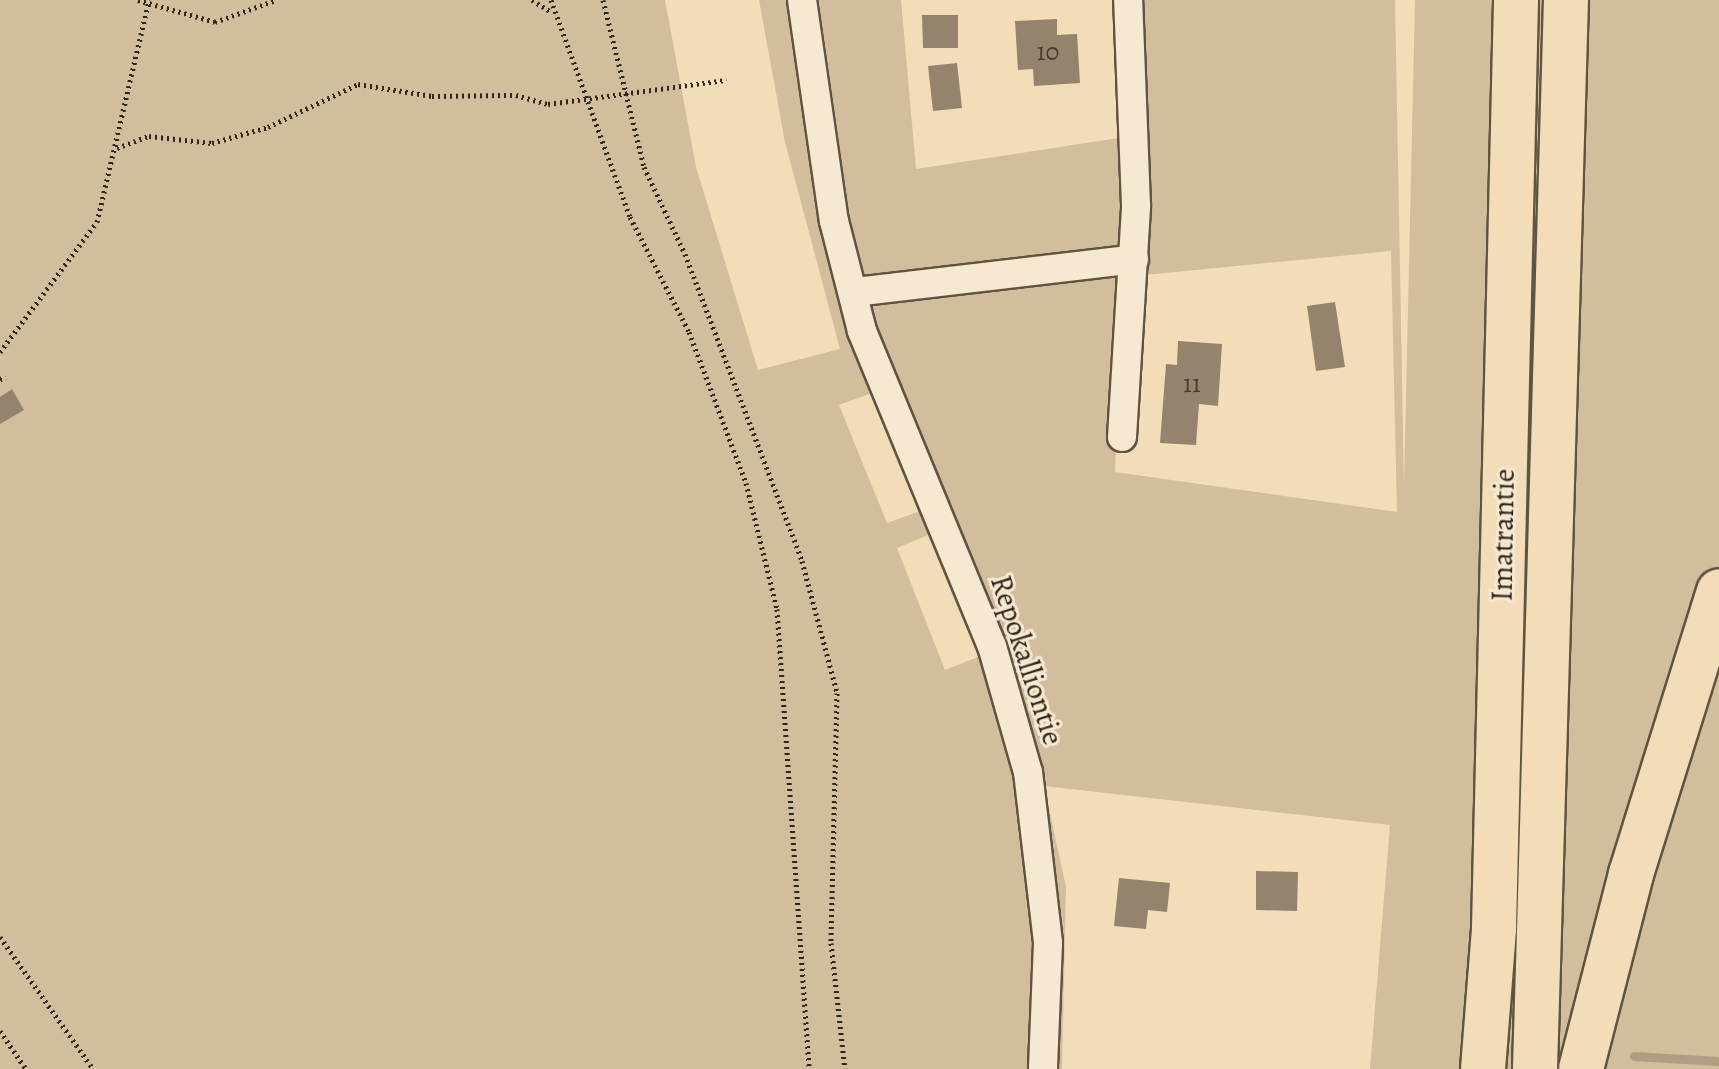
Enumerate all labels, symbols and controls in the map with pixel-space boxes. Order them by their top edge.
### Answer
house number: 10 [1037,36,1059,68]
house number: 11 [1183,368,1201,400]
street label: Imatrantie [1484,468,1522,602]
street label: Repokalliontie [983,571,1071,749]

